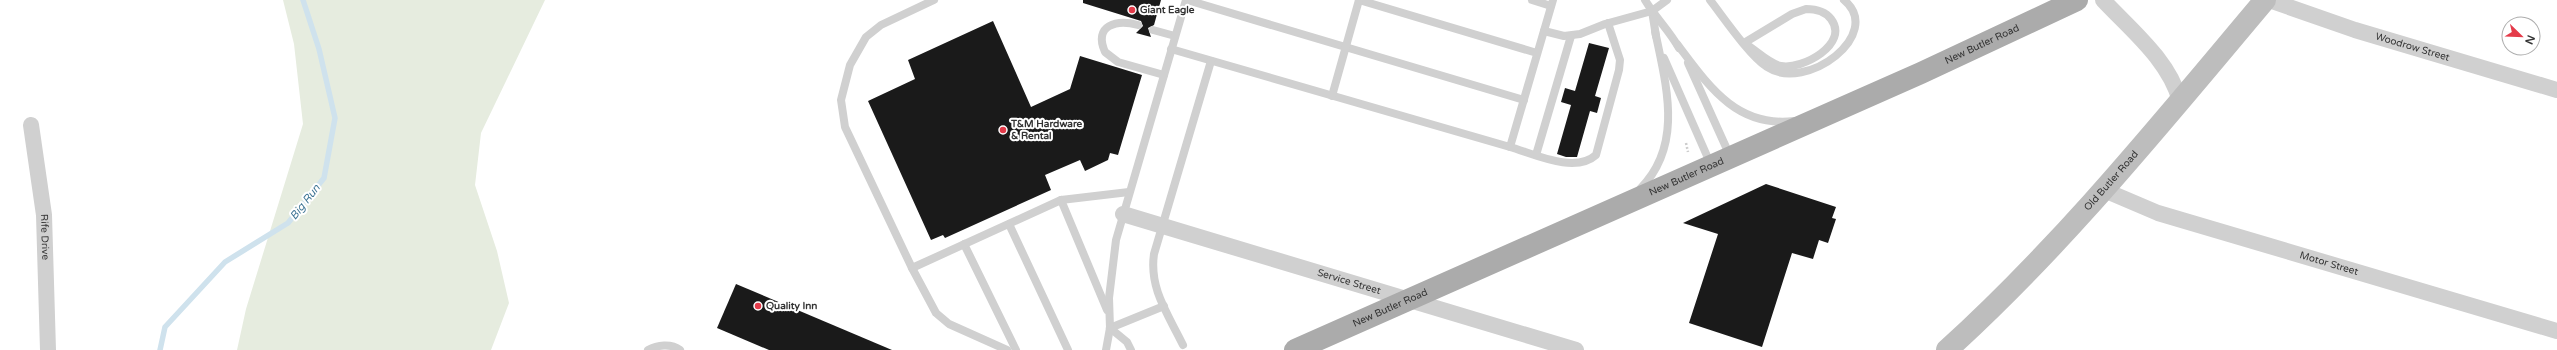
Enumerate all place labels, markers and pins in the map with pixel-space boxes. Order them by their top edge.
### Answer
place label: Giant Eagle [1140,4,1195,16]
marker: Giant Eagle [1127,5,1137,15]
place label: T&M Hardware & Rental [1010,118,1083,142]
marker: T&M Hardware & Rental [998,125,1008,135]
place label: Quality Inn [766,300,817,312]
marker: Quality Inn [753,301,763,311]

